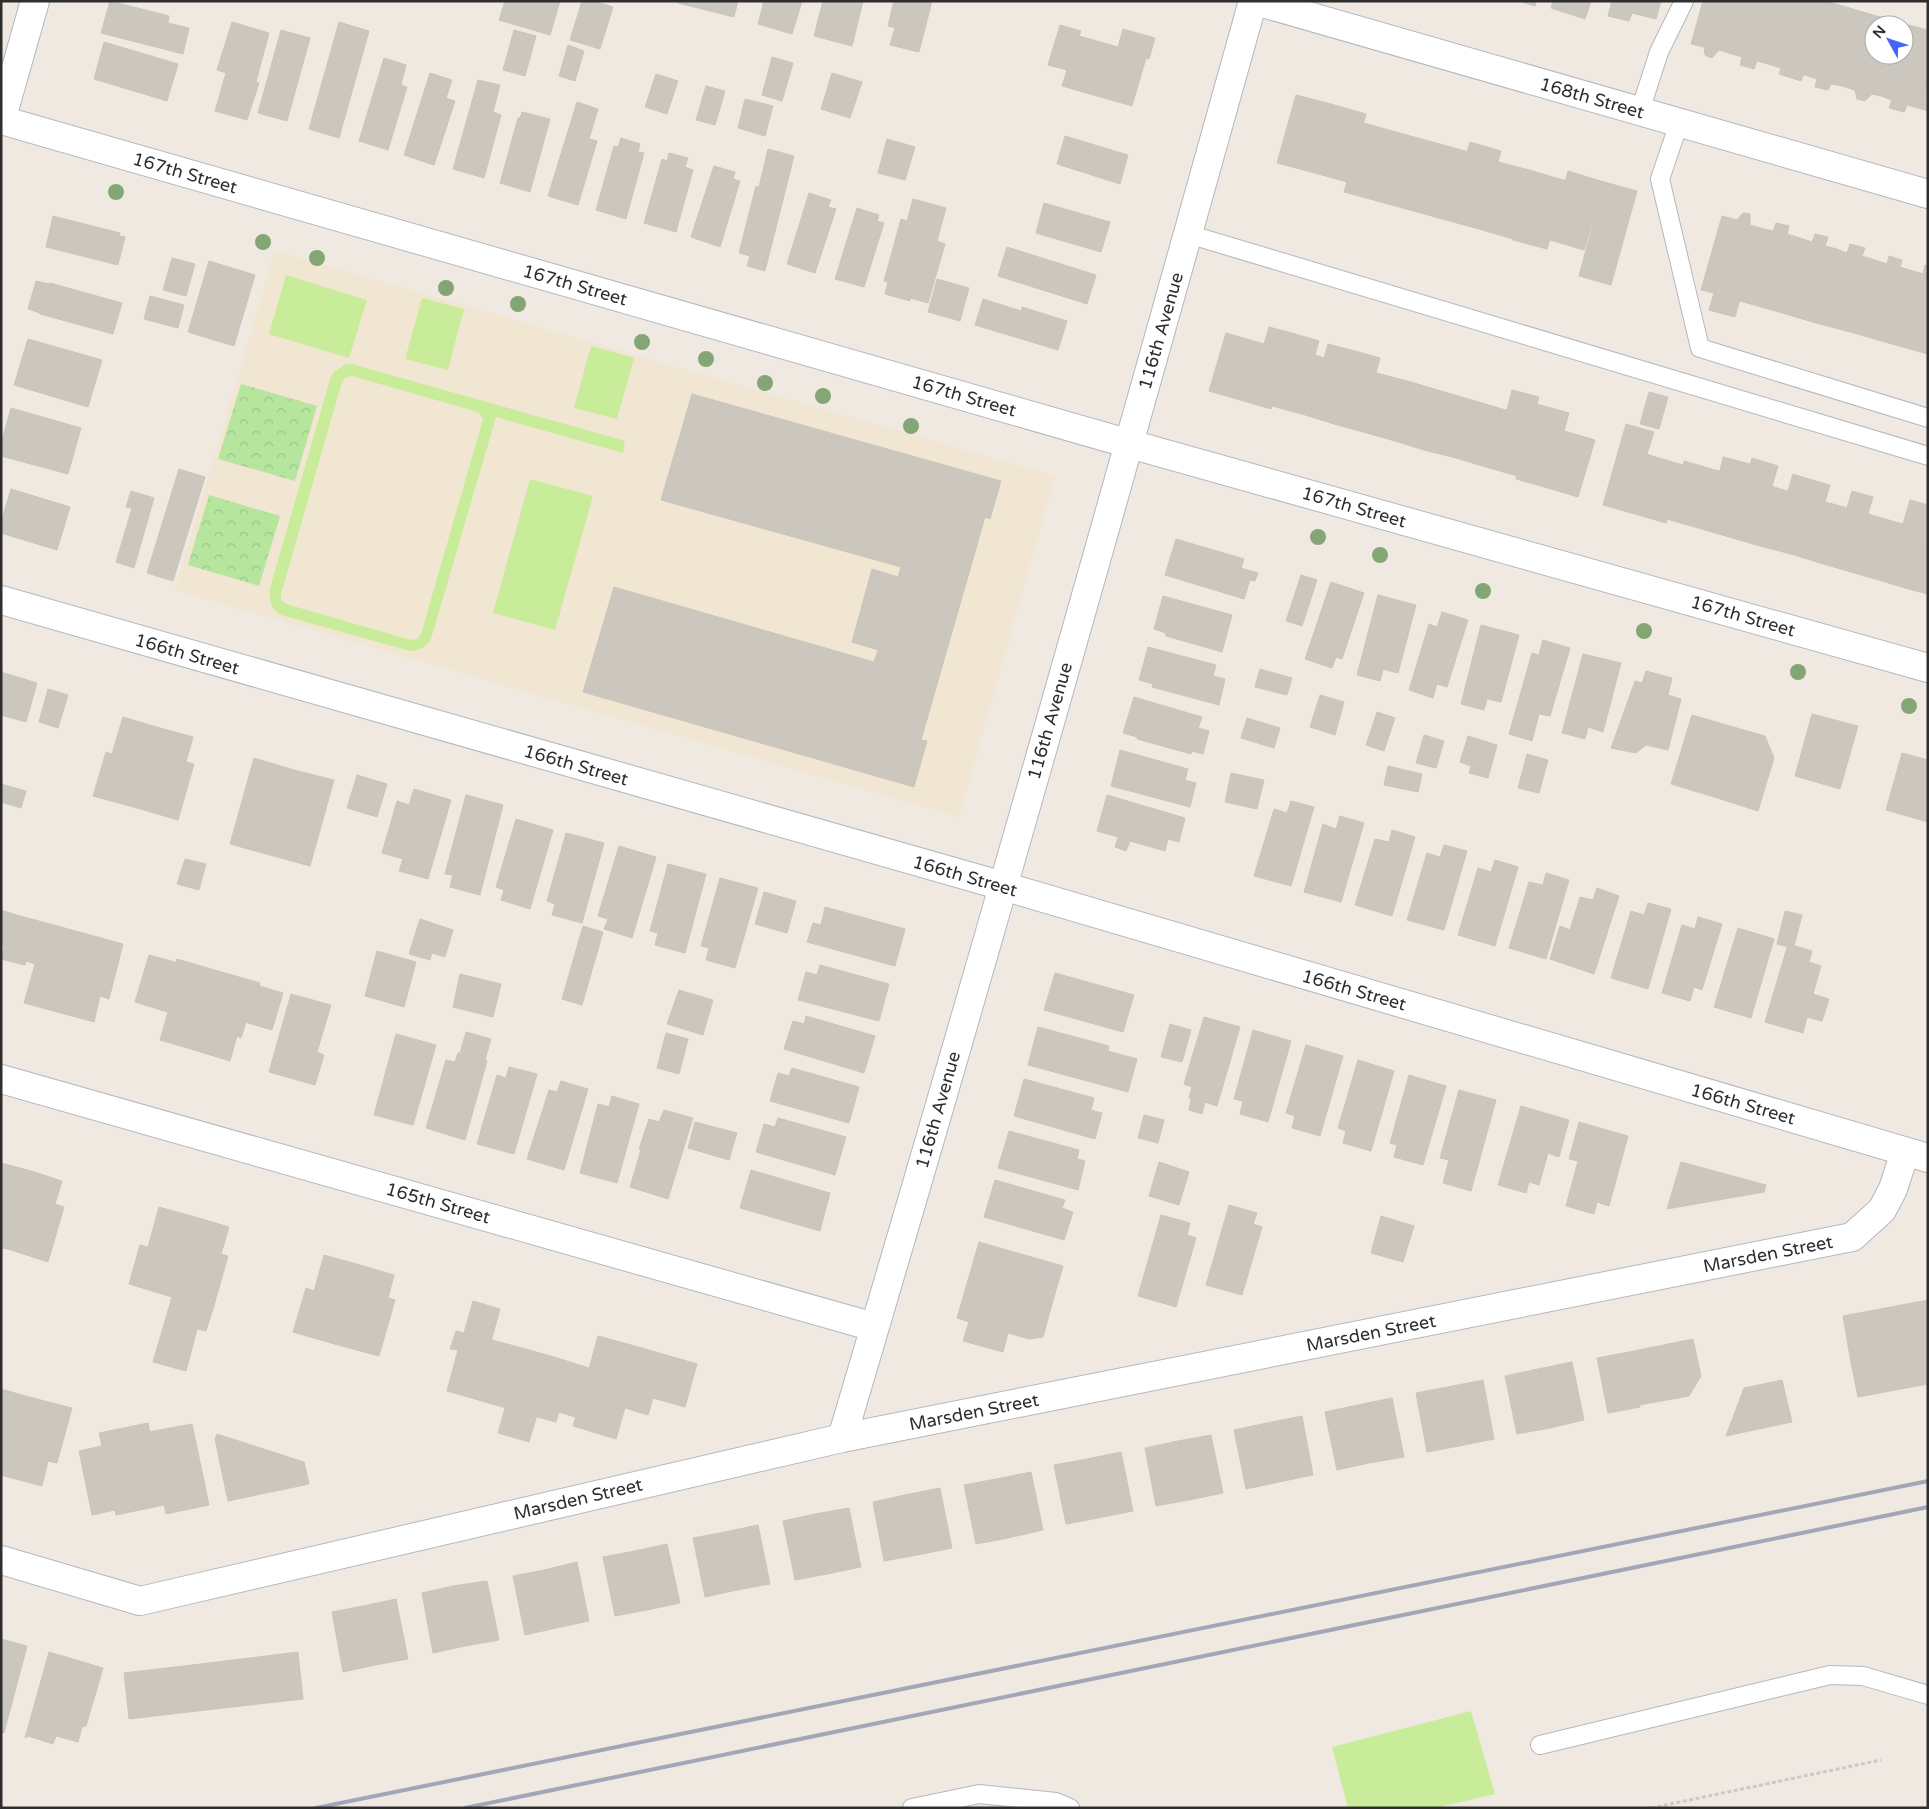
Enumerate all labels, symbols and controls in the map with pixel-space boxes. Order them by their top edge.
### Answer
north arrow [1864,15,1914,65]
text: N [1869,22,1890,42]
street label: 168th Street [1537,73,1647,123]
street label: 167th Street [130,148,240,198]
street label: 167th Street [520,260,630,310]
street label: 116th Avenue [1134,270,1188,392]
street label: 167th Street [909,371,1019,421]
street label: 167th Street [1299,482,1409,532]
street label: 167th Street [1688,591,1798,641]
street label: 166th Street [132,629,242,679]
street label: 116th Avenue [1023,660,1077,782]
street label: 166th Street [521,740,631,790]
street label: 166th Street [910,851,1020,901]
street label: 166th Street [1299,965,1409,1015]
street label: 116th Avenue [911,1049,965,1171]
street label: 166th Street [1688,1079,1798,1129]
street label: 165th Street [383,1178,493,1228]
street label: Marsden Street [1701,1231,1835,1277]
street label: Marsden Street [1304,1310,1438,1356]
street label: Marsden Street [907,1389,1041,1435]
street label: Marsden Street [511,1473,645,1525]

